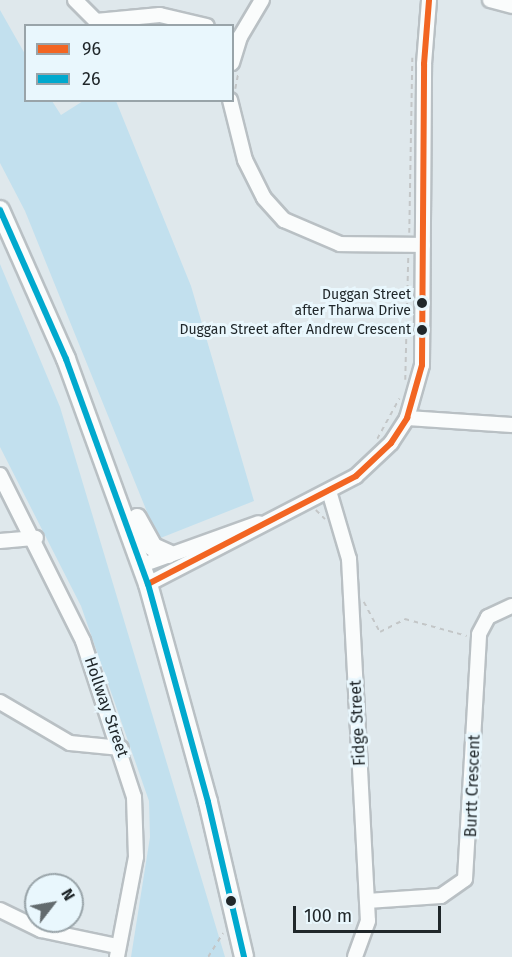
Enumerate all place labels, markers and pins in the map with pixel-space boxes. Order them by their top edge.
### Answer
place label: Duggan Street after Tharwa Drive [295,287,411,320]
marker: Duggan Street after Tharwa Drive [416,297,428,309]
place label: Duggan Street after Andrew Crescent [179,322,411,338]
marker: Duggan Street after Andrew Crescent [416,324,428,336]
unlabelled marker [225,895,237,907]

